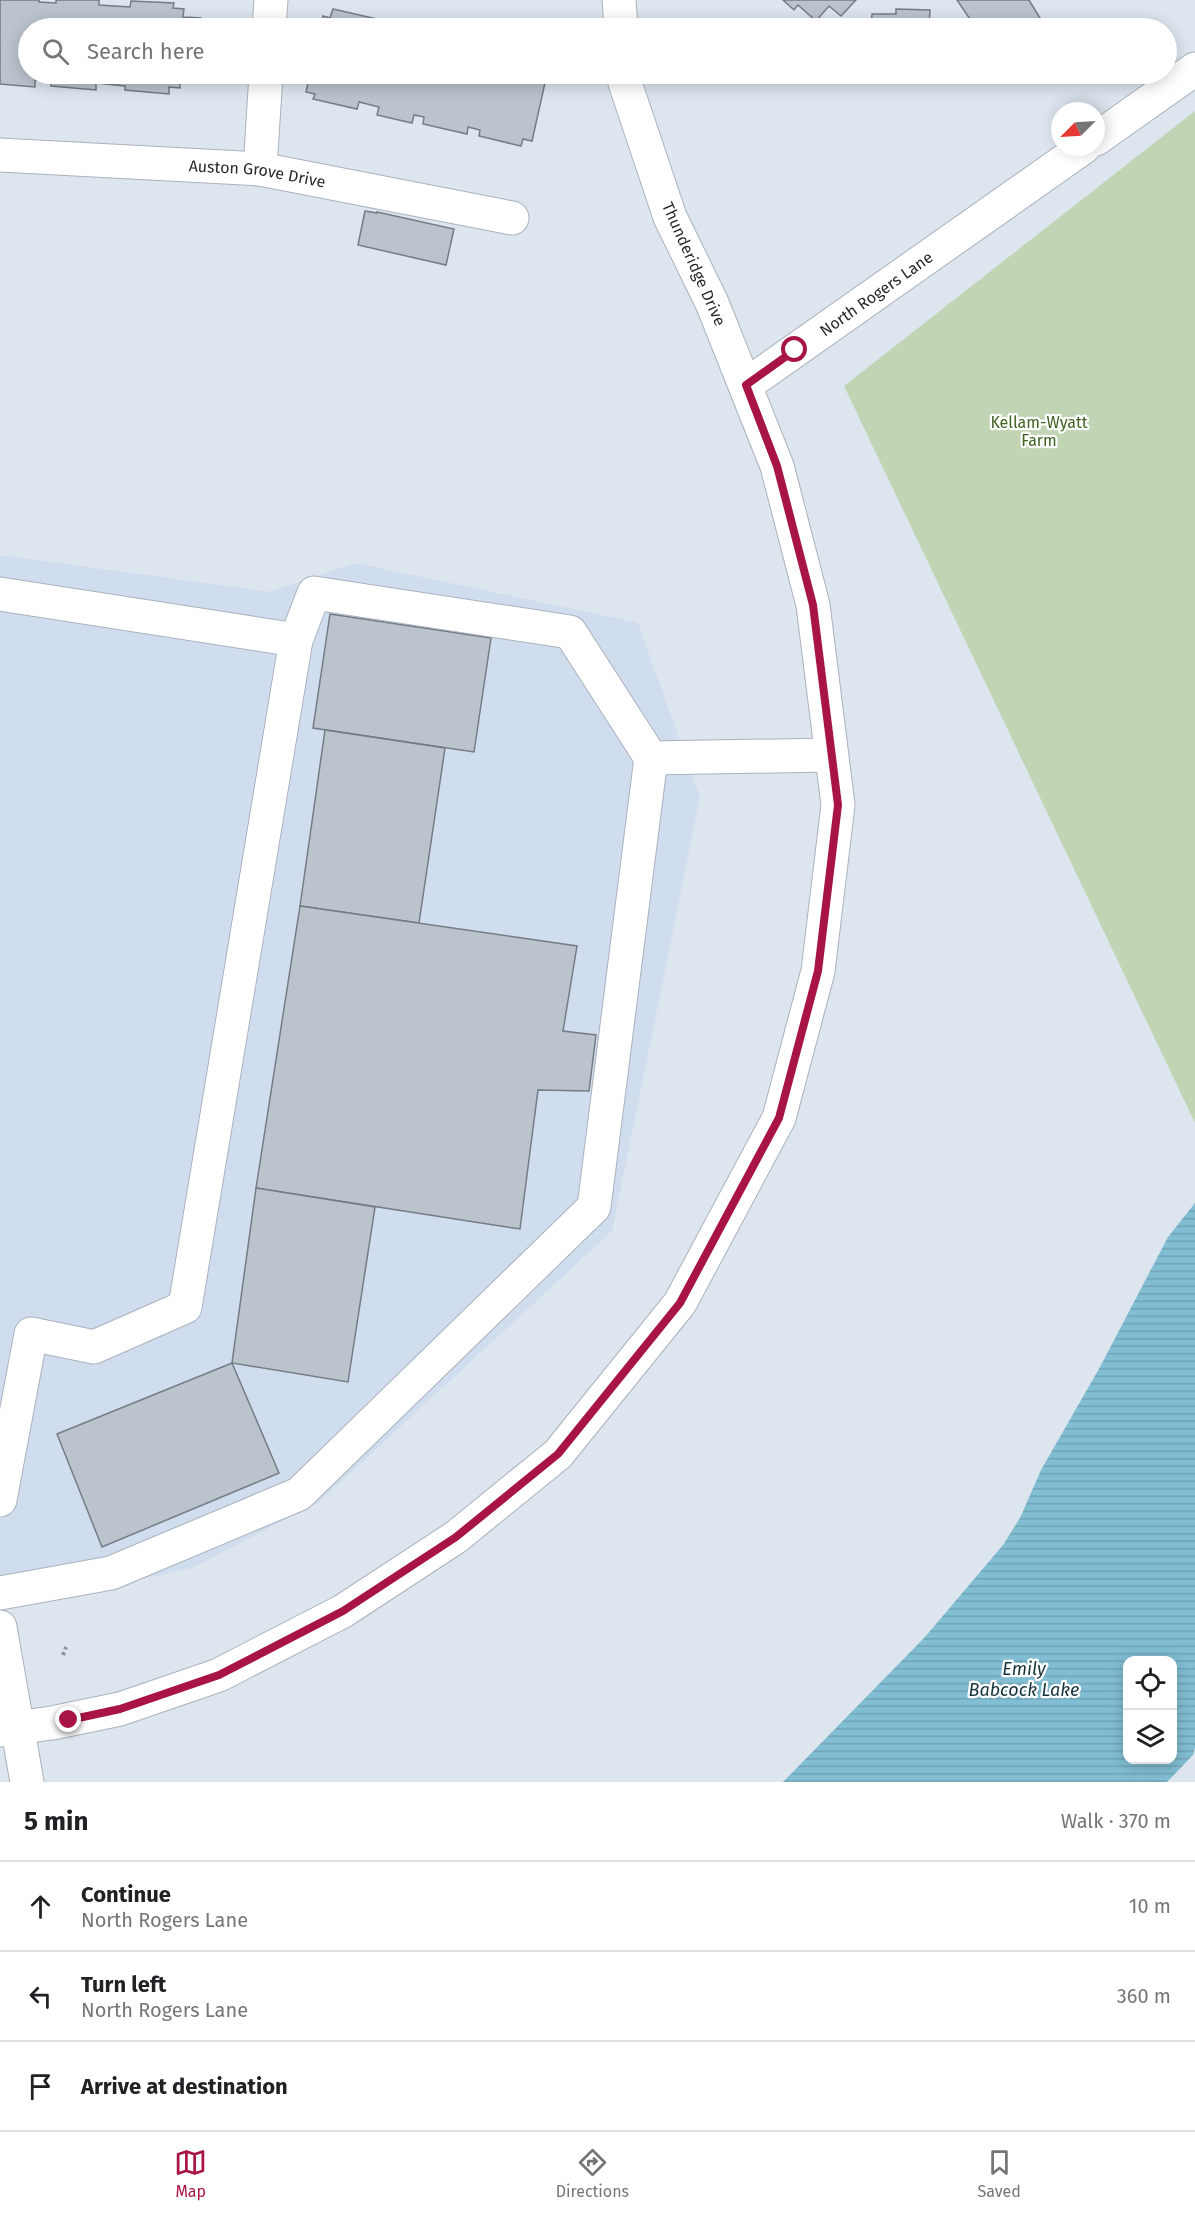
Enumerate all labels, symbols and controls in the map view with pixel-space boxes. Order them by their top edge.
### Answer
search box [18,18,1177,84]
icon: search [39,35,72,68]
text: Search here [87,38,205,65]
north arrow [1051,102,1105,156]
street label: Auston Grove Drive [188,156,327,191]
street label: Thunderidge Drive [658,199,730,329]
street label: North Rogers Lane [816,247,936,340]
route start [781,336,807,362]
park label: Kellam-Wyatt Farm [990,413,1088,450]
map controls [1123,1656,1177,1764]
button: locate [1123,1656,1177,1710]
water label: Emily Babcock Lake [969,1658,1079,1701]
route end [55,1706,81,1732]
button: layers [1123,1710,1177,1764]
text: 5 min [24,1806,88,1837]
text: Walk · 370 m [1061,1809,1171,1833]
text: Continue [81,1881,171,1908]
icon: ahead [24,1890,57,1923]
text: 10 m [1129,1894,1171,1918]
text: North Rogers Lane [81,1908,248,1932]
text: Turn left [81,1971,166,1998]
icon: left [24,1980,57,2013]
text: 360 m [1117,1984,1171,2008]
text: North Rogers Lane [81,1998,248,2022]
icon: arrive [24,2070,57,2103]
text: Arrive at destination [81,2073,288,2100]
tab: Map [174,2146,207,2201]
tab: Directions [556,2146,629,2201]
tab: Saved [977,2146,1021,2201]

